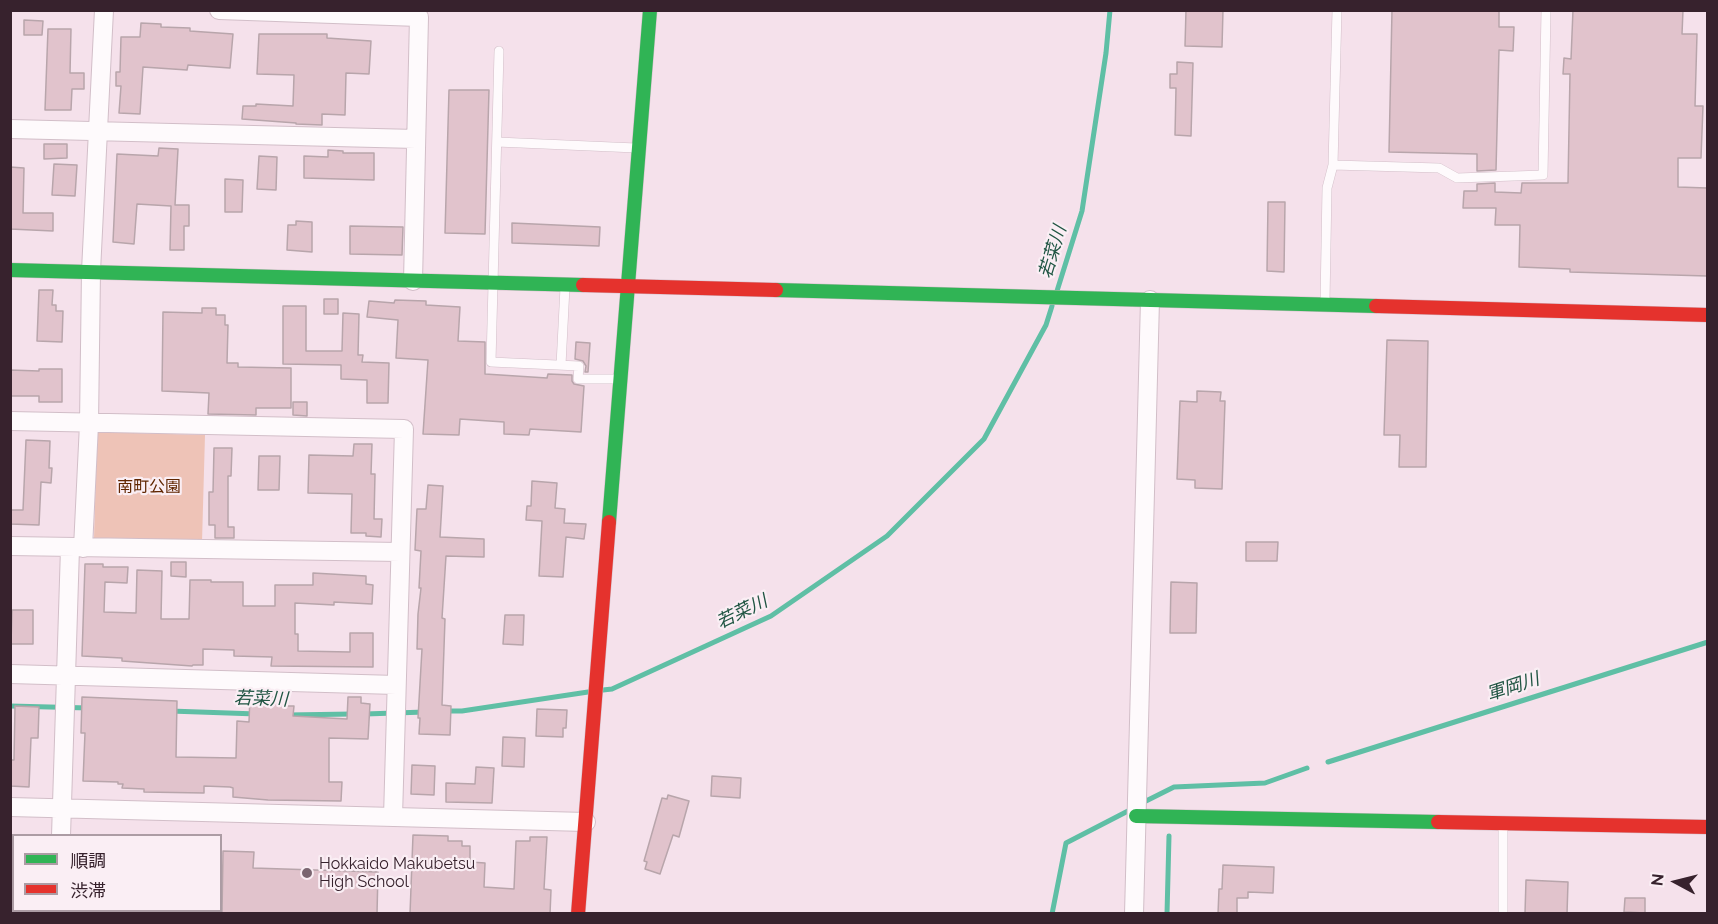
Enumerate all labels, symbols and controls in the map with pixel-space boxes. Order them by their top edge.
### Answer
water label: 若菜川 [1035,223,1071,281]
park label: 南町公園 [117,477,181,497]
water label: 若菜川 [713,590,771,634]
water label: 軍岡川 [1484,668,1542,706]
water label: 若菜川 [234,687,288,711]
legend [12,834,222,912]
text: 順調 [70,850,106,871]
north arrow [1646,852,1706,912]
place label: Hokkaido Makubetsu High School [319,854,475,892]
marker: Hokkaido Makubetsu High School [300,866,314,880]
text: N [1647,873,1668,887]
text: 渋滞 [70,880,106,901]

